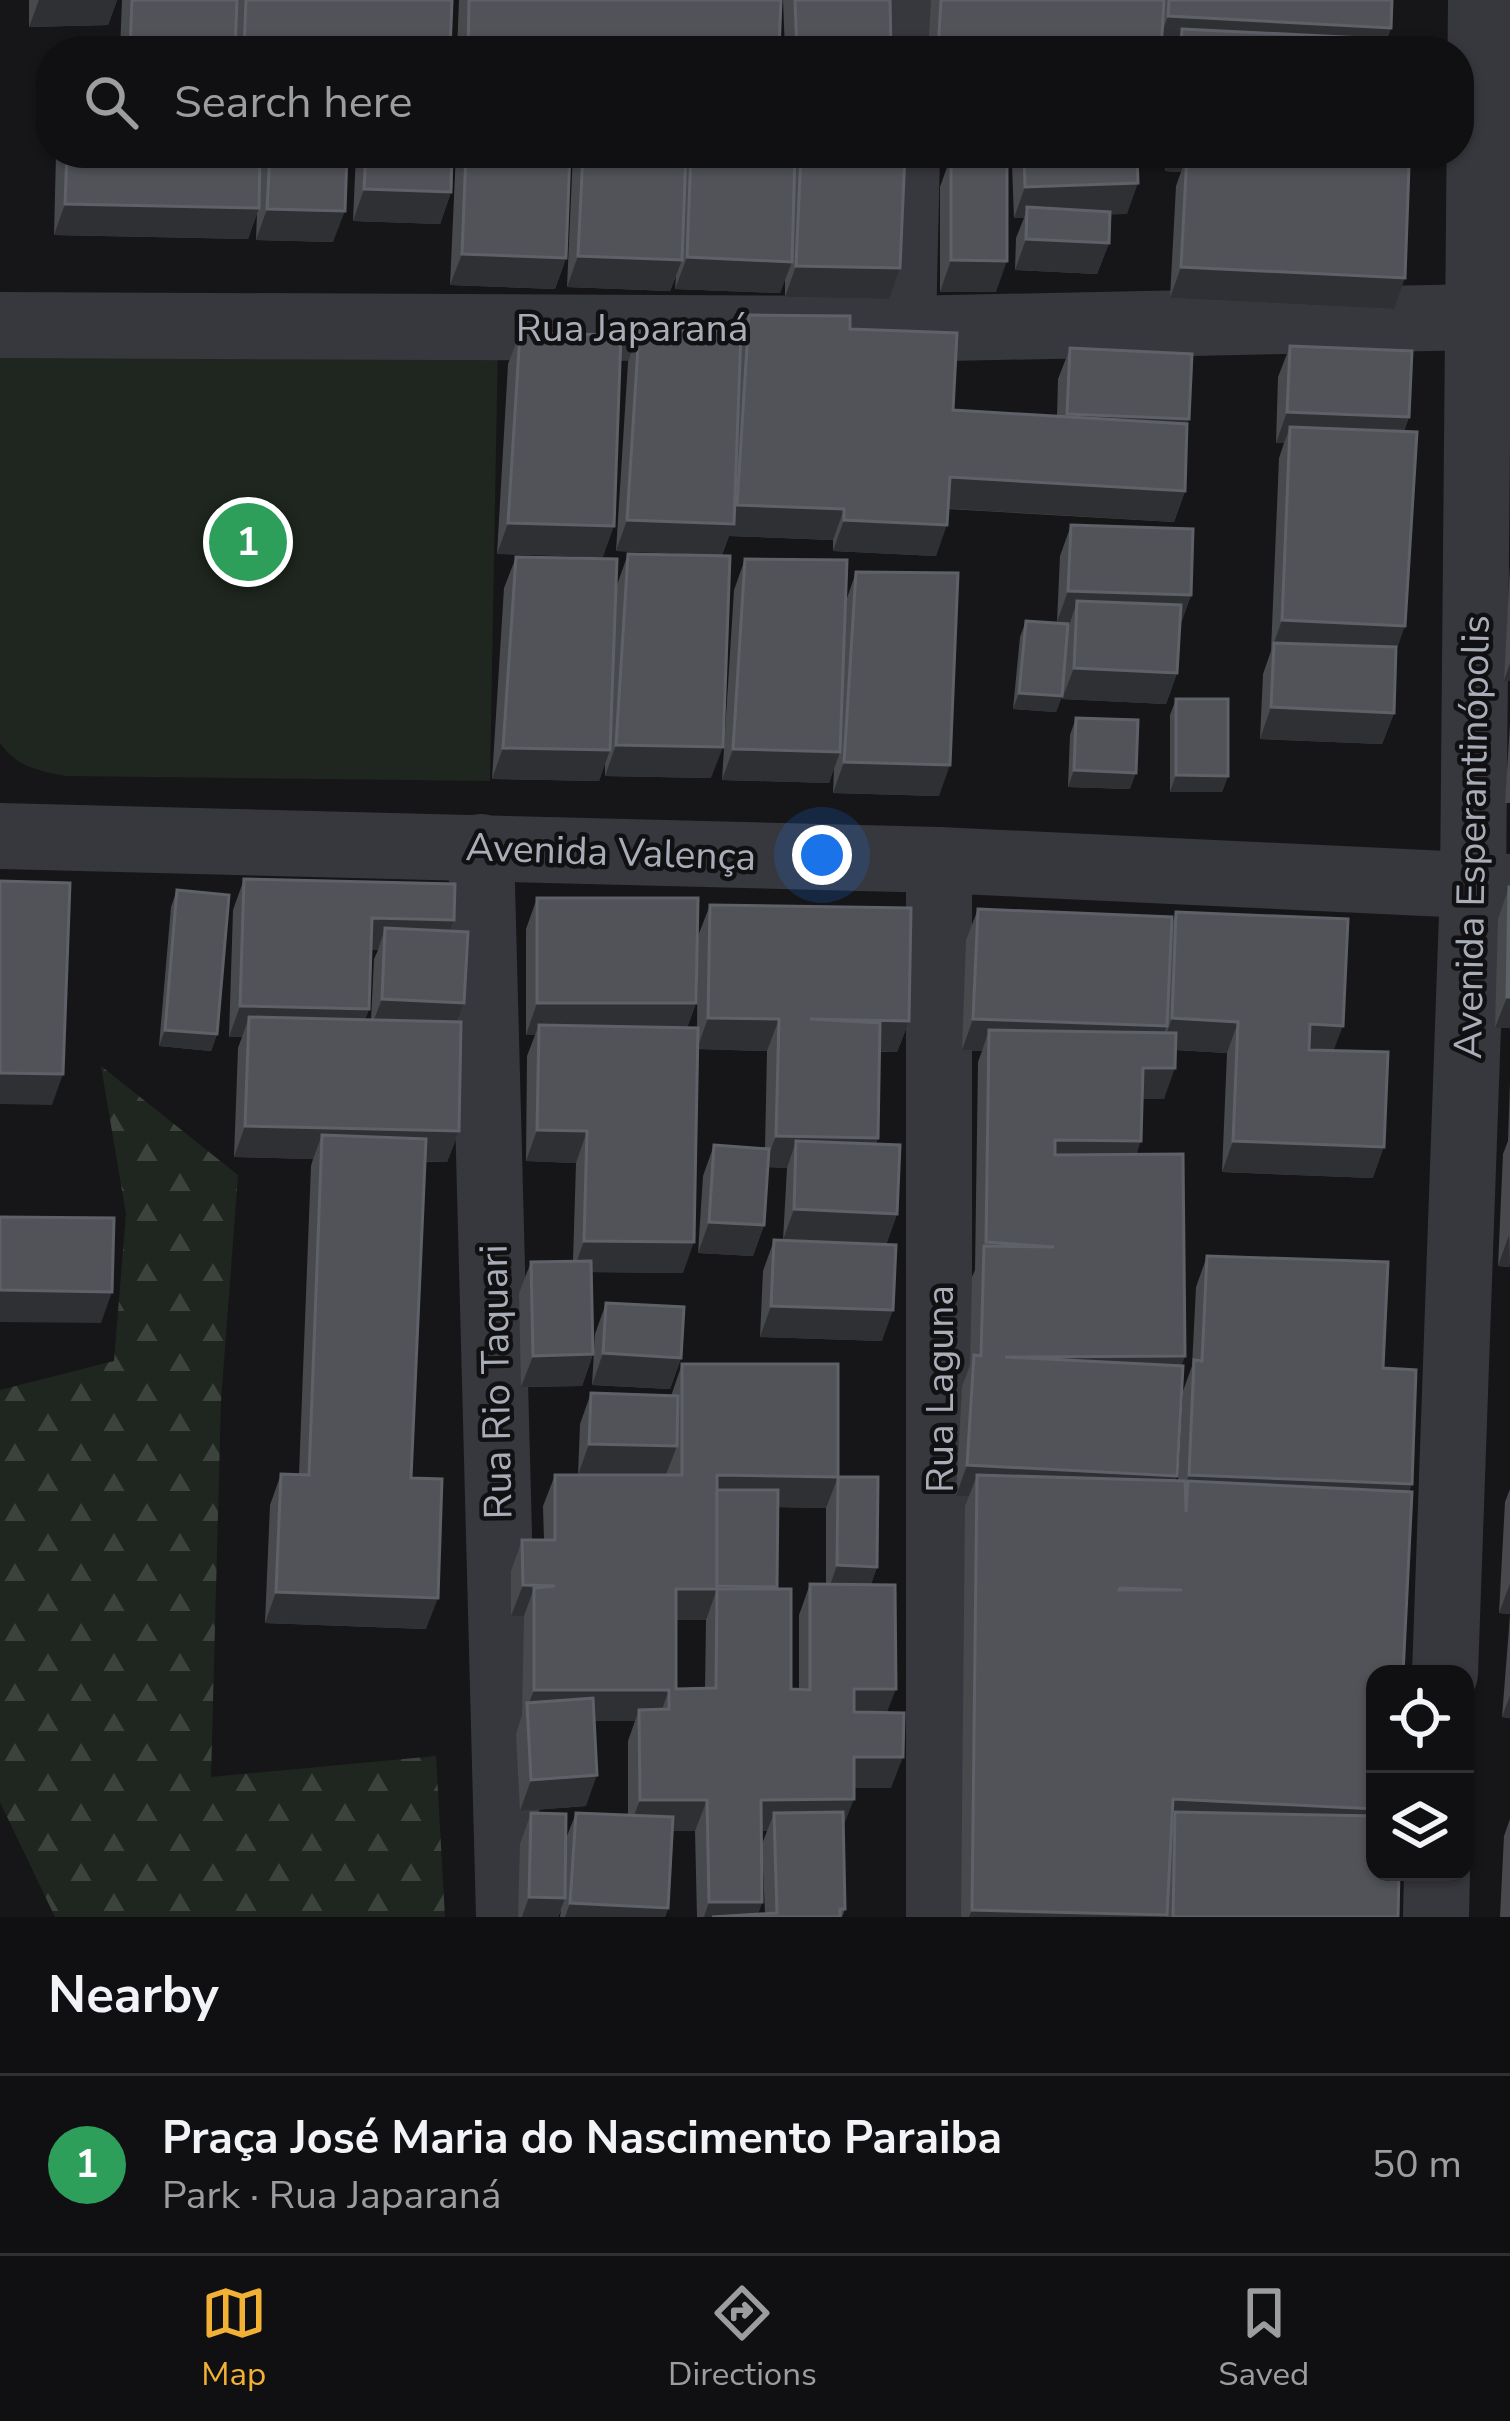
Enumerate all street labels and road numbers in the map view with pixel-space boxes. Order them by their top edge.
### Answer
street label: Rua Japaraná [516,302,748,355]
street label: Avenida Esperantinópolis [1442,615,1503,1060]
street label: Avenida Valença [465,821,757,884]
street label: Rua Rio Taquari [468,1244,525,1520]
street label: Rua Laguna [914,1285,967,1493]

